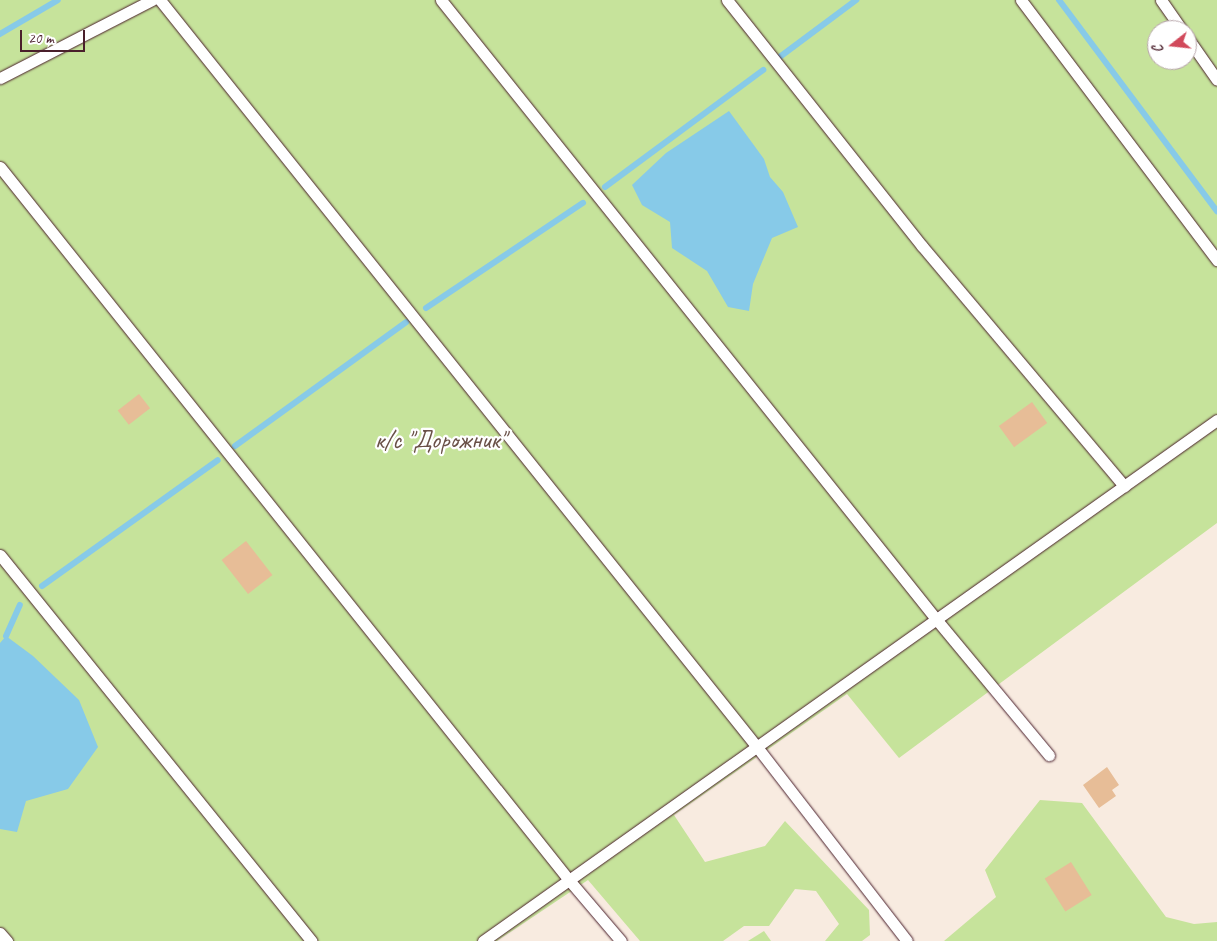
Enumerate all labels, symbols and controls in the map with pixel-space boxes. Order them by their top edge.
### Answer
scale bar [22,20,88,52]
north arrow [1147,20,1197,70]
text: 20 m [28,29,54,48]
text: С [1149,43,1167,55]
park label: к/с "Дорожник" [375,425,505,455]

